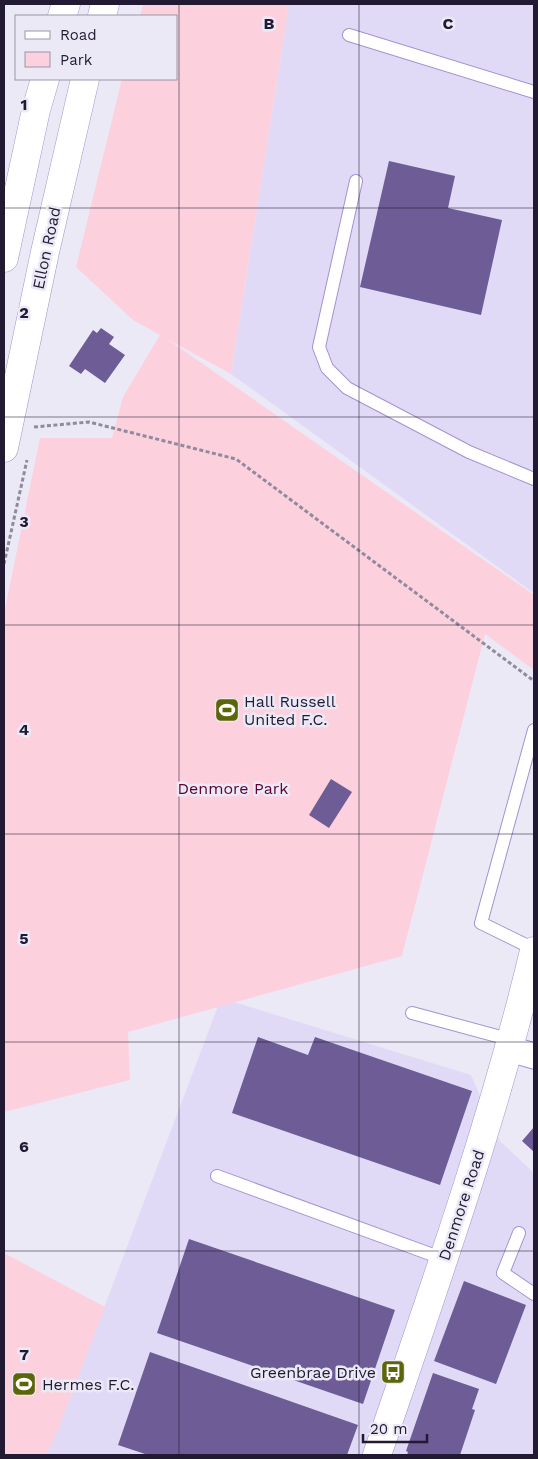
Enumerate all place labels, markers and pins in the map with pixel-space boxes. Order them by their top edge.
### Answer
place label: Hall Russell United F.C. [244,692,336,729]
sports icon: Hall Russell United F.C. [214,697,240,723]
bus stop icon: Greenbrae Drive [380,1359,406,1385]
place label: Greenbrae Drive [250,1363,376,1382]
sports icon: Hermes F.C. [11,1371,37,1397]
place label: Hermes F.C. [42,1375,135,1394]

